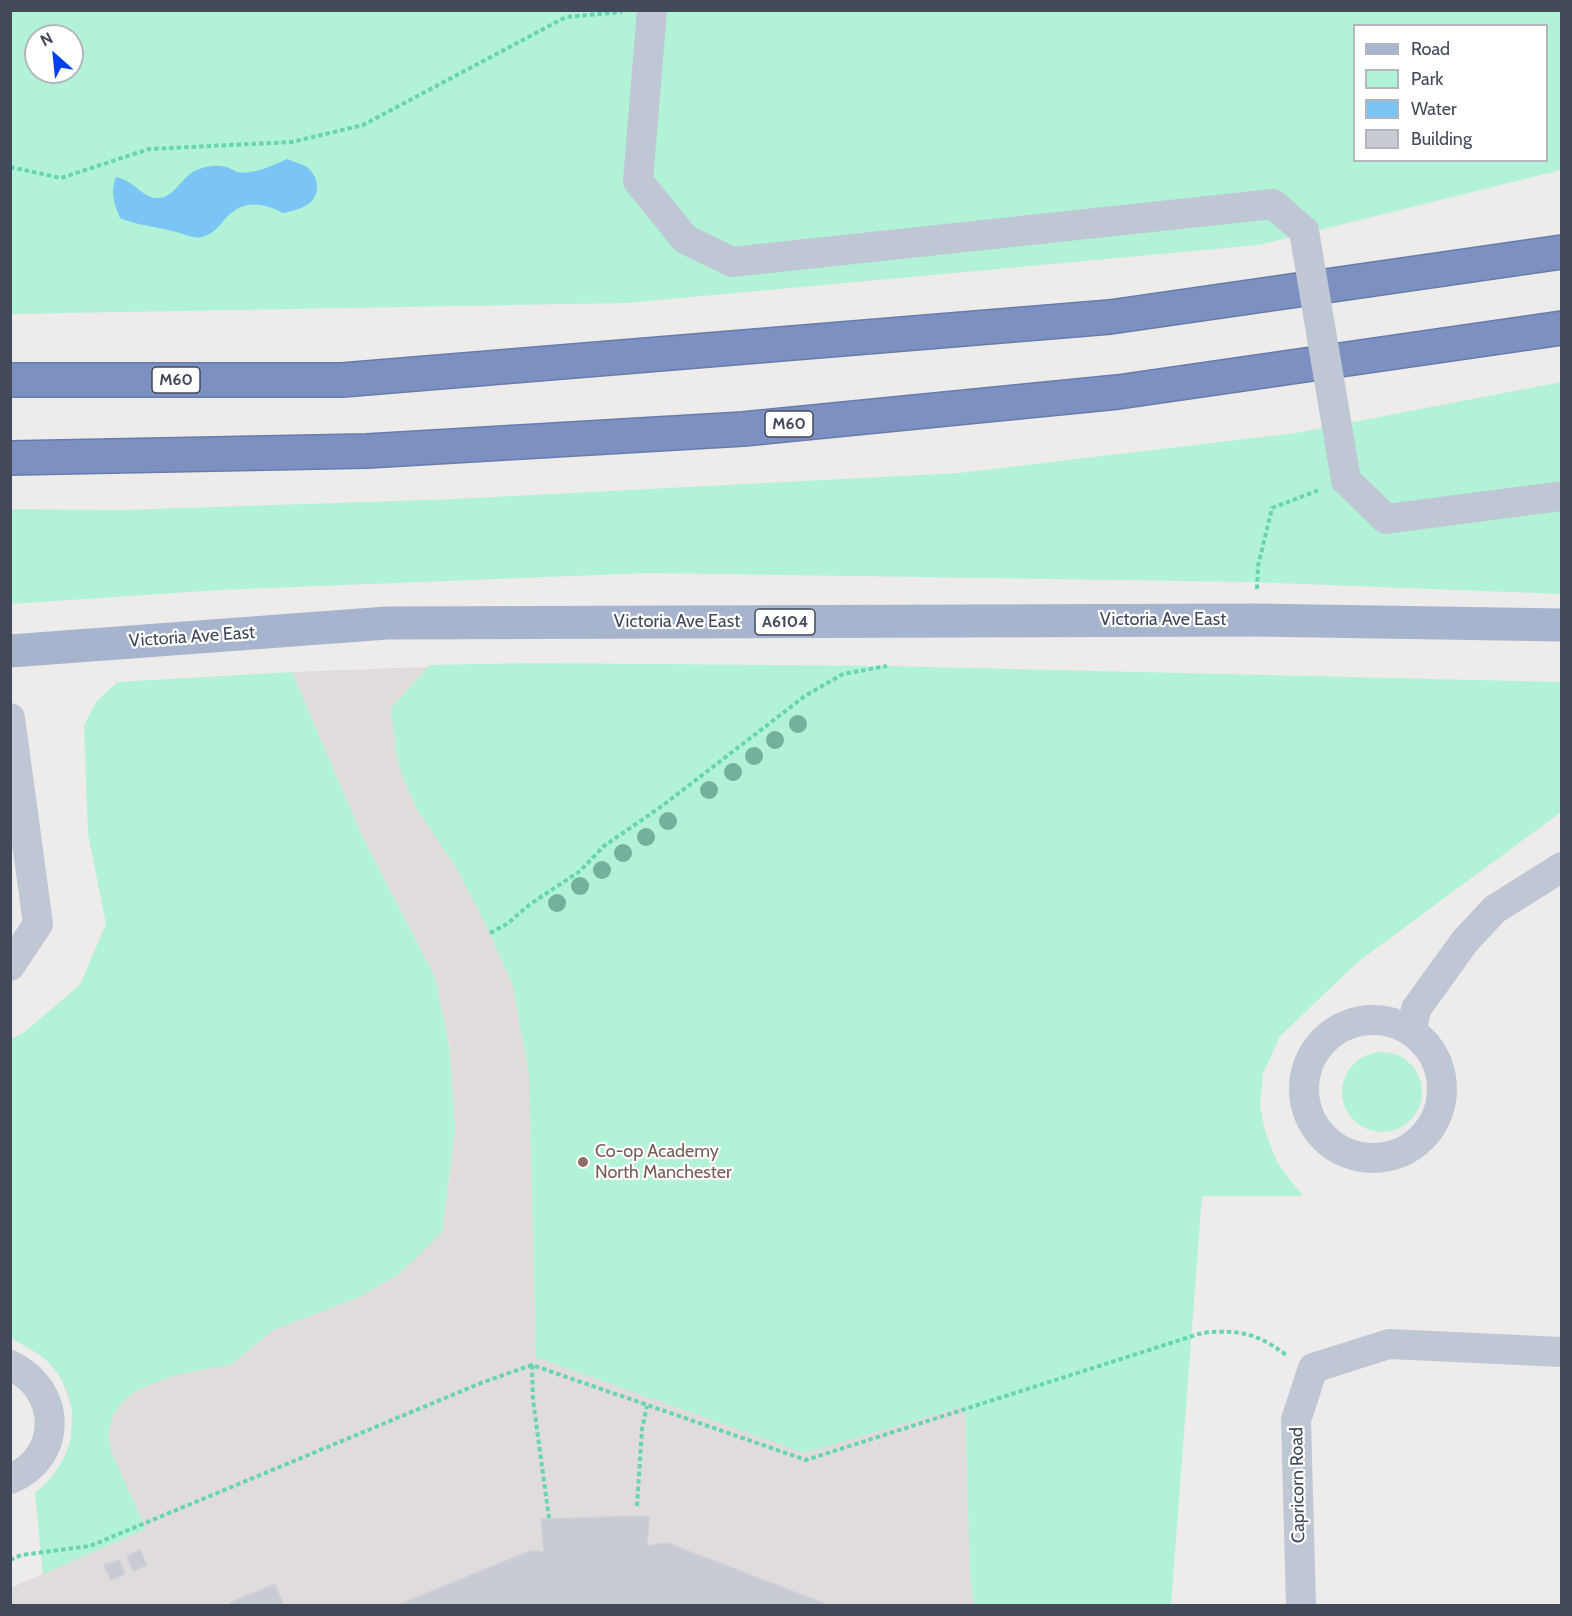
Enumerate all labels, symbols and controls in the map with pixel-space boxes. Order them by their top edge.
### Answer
north arrow [24,24,84,84]
legend [1353,24,1548,162]
text: N [37,28,56,50]
text: Road [1411,38,1450,60]
text: Park [1411,68,1443,90]
text: Water [1411,98,1457,120]
text: Building [1411,128,1472,150]
road number: M60 [152,367,200,393]
road number: M60 [765,411,813,437]
road number: A6104 [755,609,815,635]
street label: Victoria Ave East [1100,609,1226,631]
street label: Victoria Ave East [614,611,740,633]
street label: Victoria Ave East [128,622,256,652]
place label: Co-op Academy North Manchester [595,1141,732,1184]
marker: Co-op Academy North Manchester [576,1155,590,1169]
street label: Capricorn Road [1286,1427,1310,1543]

